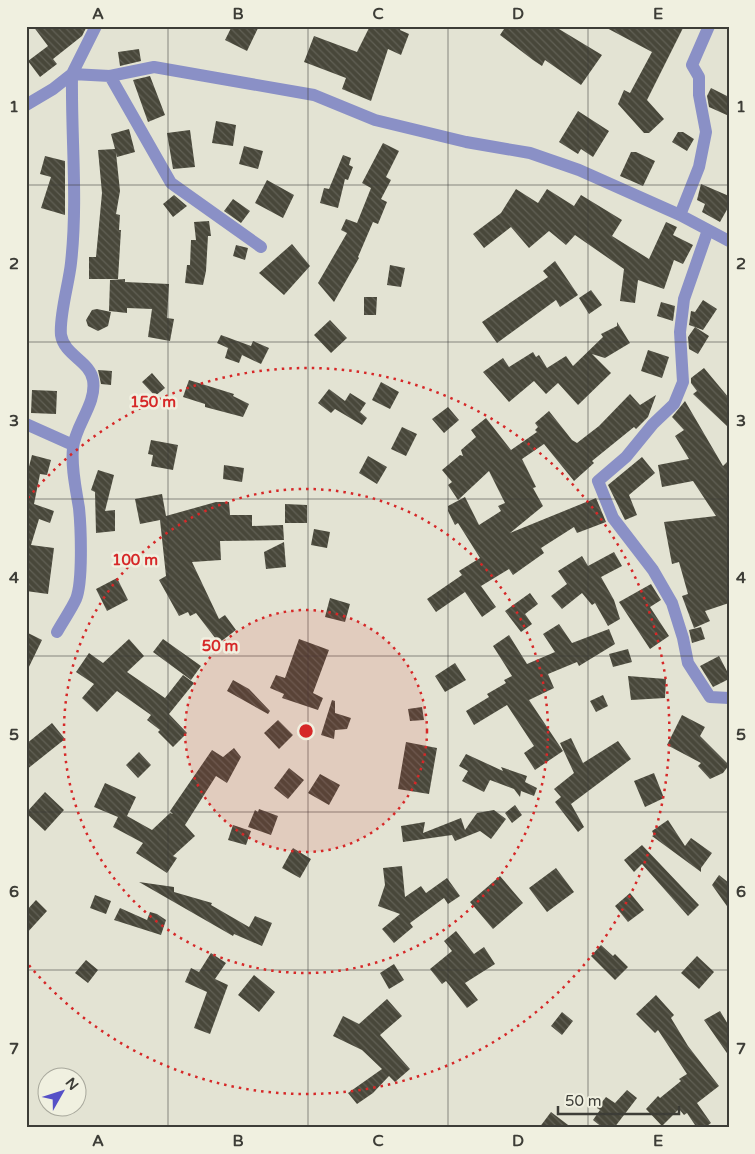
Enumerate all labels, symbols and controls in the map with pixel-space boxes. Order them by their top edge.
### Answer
text: A [92,4,104,24]
text: B [232,4,244,24]
text: C [372,4,384,24]
text: D [512,4,524,24]
text: E [653,4,663,24]
text: 1 [9,97,19,117]
text: 1 [736,97,746,117]
text: 2 [9,254,19,274]
text: 2 [736,254,746,274]
text: 150 m [130,393,176,411]
text: 3 [9,411,19,431]
text: 3 [736,411,746,431]
text: 100 m [112,551,158,569]
text: 4 [9,568,19,588]
text: 4 [736,568,746,588]
text: 50 m [202,637,238,655]
centre of rings [297,722,315,740]
text: 5 [9,725,19,745]
text: 5 [736,725,746,745]
text: 6 [9,882,19,902]
text: 6 [736,882,746,902]
text: 7 [9,1039,19,1059]
text: 7 [736,1039,746,1059]
north arrow [38,1066,88,1116]
text: N [62,1074,82,1094]
scale bar [558,1084,679,1116]
text: 50 m [565,1092,602,1110]
text: A [92,1131,104,1151]
text: B [232,1131,244,1151]
text: C [372,1131,384,1151]
text: D [512,1131,524,1151]
text: E [653,1131,663,1151]

